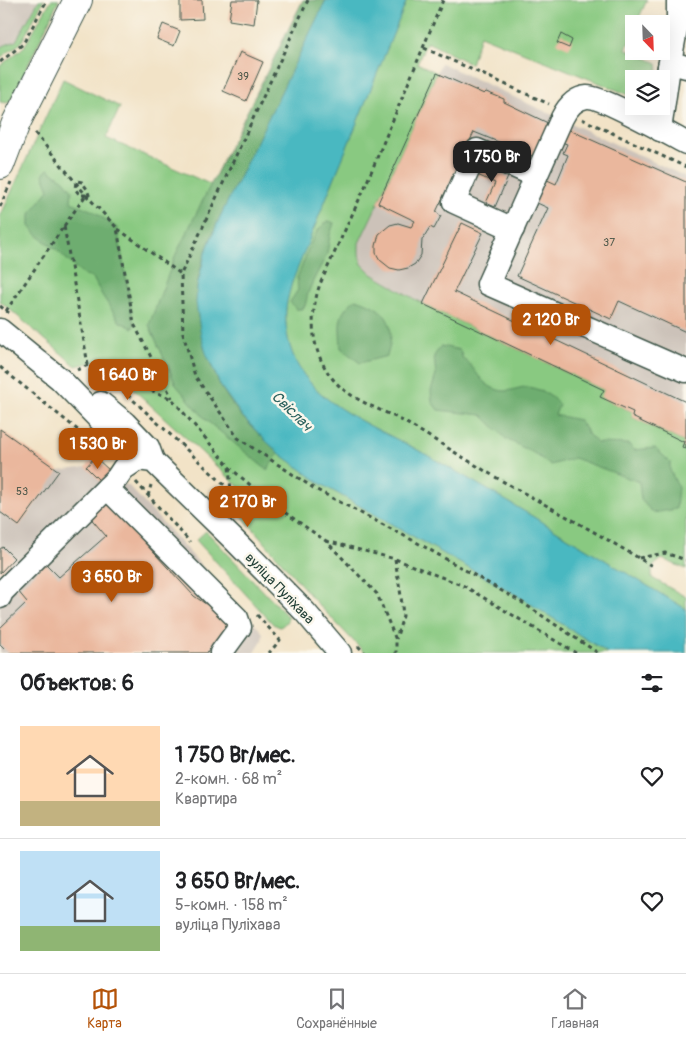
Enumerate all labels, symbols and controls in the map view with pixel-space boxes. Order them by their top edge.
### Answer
north arrow [625,15,670,60]
map controls [625,15,670,115]
house number: 39 [237,70,249,83]
button: layers [625,70,670,115]
pin: 1 750 Br [440,140,544,183]
text: 1 750 Br [464,147,520,167]
house number: 37 [603,236,615,249]
pin: 2 120 Br [499,304,603,346]
text: 2 120 Br [523,310,579,330]
pin: 1 640 Br [76,358,180,401]
text: 1 640 Br [99,365,157,385]
water label: Свіслач [267,387,317,436]
pin: 1 530 Br [46,428,150,470]
text: 1 530 Br [70,434,126,454]
house number: 53 [16,485,28,498]
pin: 2 170 Br [196,486,300,528]
text: 2 170 Br [220,492,276,512]
street label: вуліца Пуліхава [242,549,318,627]
pin: 3 650 Br [60,560,164,603]
text: 3 650 Br [82,567,142,587]
icon: filters [638,669,666,697]
text: Объектов: 6 [20,670,134,697]
text: 1 750 Br/мес. [175,742,296,769]
icon: home [60,746,120,806]
icon: heart [638,762,666,790]
text: 2-комн. · 68 m² [175,769,282,789]
text: Квартира [175,789,237,809]
text: 3 650 Br/мес. [175,868,300,895]
icon: home [60,871,120,931]
icon: heart [638,887,666,915]
text: 5-комн. · 158 m² [175,895,288,915]
text: вуліца Пуліхава [175,915,280,935]
tab: Карта [87,985,122,1032]
tab: Сохранённые [296,985,377,1032]
tab: Главная [551,985,599,1032]

